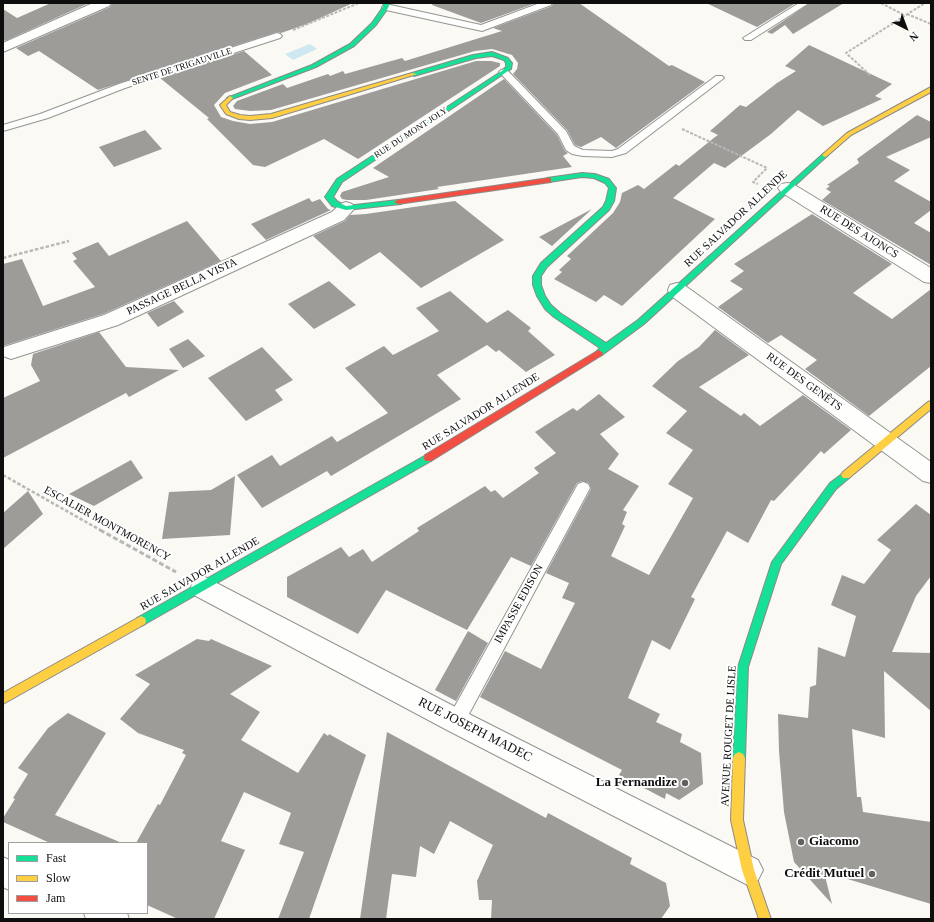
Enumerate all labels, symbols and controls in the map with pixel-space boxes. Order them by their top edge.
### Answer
north arrow [886,8,926,48]
text: N [907,30,921,44]
street label: SENTE DE TRIGAUVILLE [131,46,233,88]
street label: RUE DU MONT JOLY [372,105,450,161]
street label: RUE SALVADOR ALLENDE [682,168,790,270]
street label: RUE DES AJONCS [817,203,901,261]
street label: PASSAGE BELLA VISTA [125,256,239,318]
street label: RUE DES GENÊTS [764,350,844,414]
street label: RUE SALVADOR ALLENDE [420,370,542,454]
street label: ESCALIER MONTMORENCY [41,484,173,564]
street label: RUE SALVADOR ALLENDE [138,534,262,614]
street label: IMPASSE EDISON [492,562,546,646]
street label: AVENUE ROUGET DE LISLE [719,665,739,807]
street label: RUE JOSEPH MADEC [415,695,535,765]
place label: La Fernandize [596,775,677,791]
marker: La Fernandize [680,778,690,788]
place label: Giacomo [809,834,859,850]
marker: Giacomo [796,837,806,847]
legend [8,842,148,914]
text: Fast [46,851,66,865]
place label: Crédit Mutuel [784,866,864,882]
marker: Crédit Mutuel [867,869,877,879]
text: Slow [46,871,71,885]
text: Jam [46,891,65,905]

